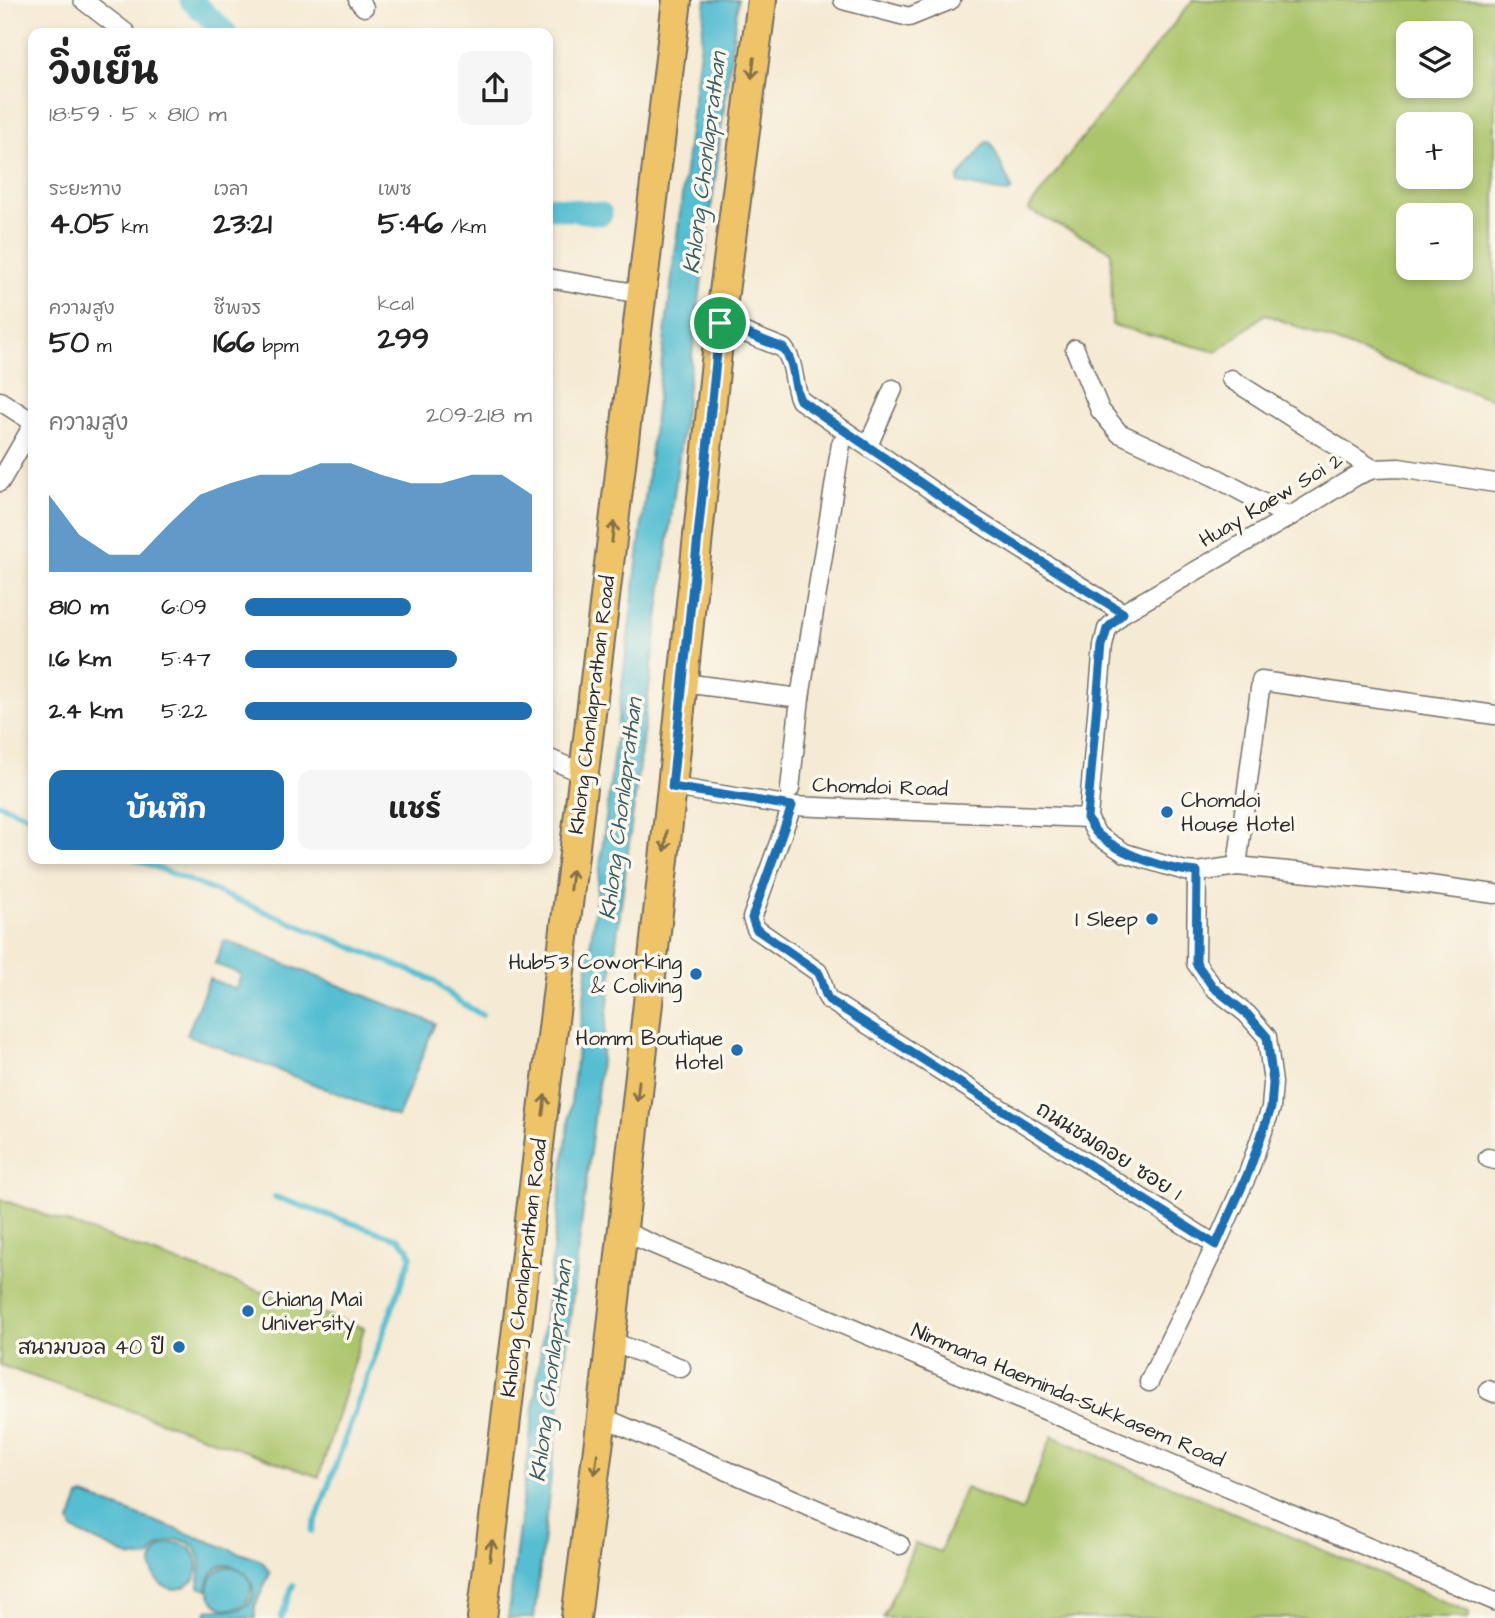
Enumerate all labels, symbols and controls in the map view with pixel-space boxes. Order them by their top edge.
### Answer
map controls [1396,21,1473,280]
button: layers [1396,21,1473,98]
text: วิ่งเย็น [49,46,158,98]
water label: Khlong Chonlaprathan [676,48,736,276]
button: share [458,51,532,125]
one-way arrow [747,56,760,79]
text: 18:59 · 5 × 810 m [49,98,227,130]
button: + [1396,112,1473,189]
text: ระยะทาง [49,176,122,203]
text: เวลา [213,176,248,203]
text: เพซ [378,176,412,203]
text: 4.05 [49,203,114,245]
text: 23:21 [213,203,272,245]
text: 5:46 [378,203,443,245]
button: − [1396,203,1473,280]
text: km [114,214,148,241]
text: /km [443,214,486,241]
text: kcal [378,291,414,318]
pin [690,293,750,353]
text: ความสูง [49,295,115,322]
text: ชีพจร [213,295,261,322]
icon: arrive [701,304,739,342]
text: 299 [378,318,429,360]
text: 50 [49,322,89,364]
text: 166 [213,322,255,364]
text: m [89,333,112,360]
text: bpm [255,333,298,360]
text: 209–218 m [426,399,532,431]
text: ความสูง [49,407,128,439]
street label: Huay Kaew Soi 2 [1194,446,1349,556]
one-way arrow [606,521,619,544]
street label: Khlong Chonlaprathan Road [562,574,624,836]
text: 810 m [49,591,108,623]
text: 6:09 [161,591,207,623]
text: 1.6 km [49,643,111,675]
text: 5:47 [161,643,211,675]
water label: Khlong Chonlaprathan [592,694,652,922]
text: 2.4 km [49,695,122,727]
text: 5:22 [161,695,207,727]
button: บันทึก [49,770,284,850]
button: แชร์ [298,770,532,850]
street label: Chomdoi Road [812,770,949,804]
place label: Chomdoi House Hotel [1181,786,1294,839]
marker: Chomdoi House Hotel [1159,804,1175,820]
one-way arrow [659,829,672,852]
one-way arrow [565,869,578,891]
place label: I Sleep [1075,905,1138,935]
marker: I Sleep [1144,911,1160,927]
place label: Hub53 Coworking & Coliving [508,948,682,1003]
marker: Hub53 Coworking & Coliving [688,966,704,982]
place label: Homm Boutique Hotel [575,1024,723,1077]
marker: Homm Boutique Hotel [729,1042,745,1058]
one-way arrow [631,1080,644,1102]
one-way arrow [537,1095,550,1117]
street label: ถนนชมดอย ซอย 1 [1031,1095,1188,1208]
street label: Khlong Chonlaprathan Road [496,1137,552,1399]
water label: Khlong Chonlaprathan [524,1259,578,1483]
place label: Chiang Mai University [262,1285,362,1340]
marker: Chiang Mai University [240,1303,256,1319]
street label: Nimmana Haeminda-Sukkasem Road [907,1316,1229,1474]
place label: สนามบอล 40 ปี [18,1333,165,1362]
marker: สนามบอล 40 ปี [171,1339,187,1355]
one-way arrow [589,1452,602,1474]
one-way arrow [484,1539,497,1562]

